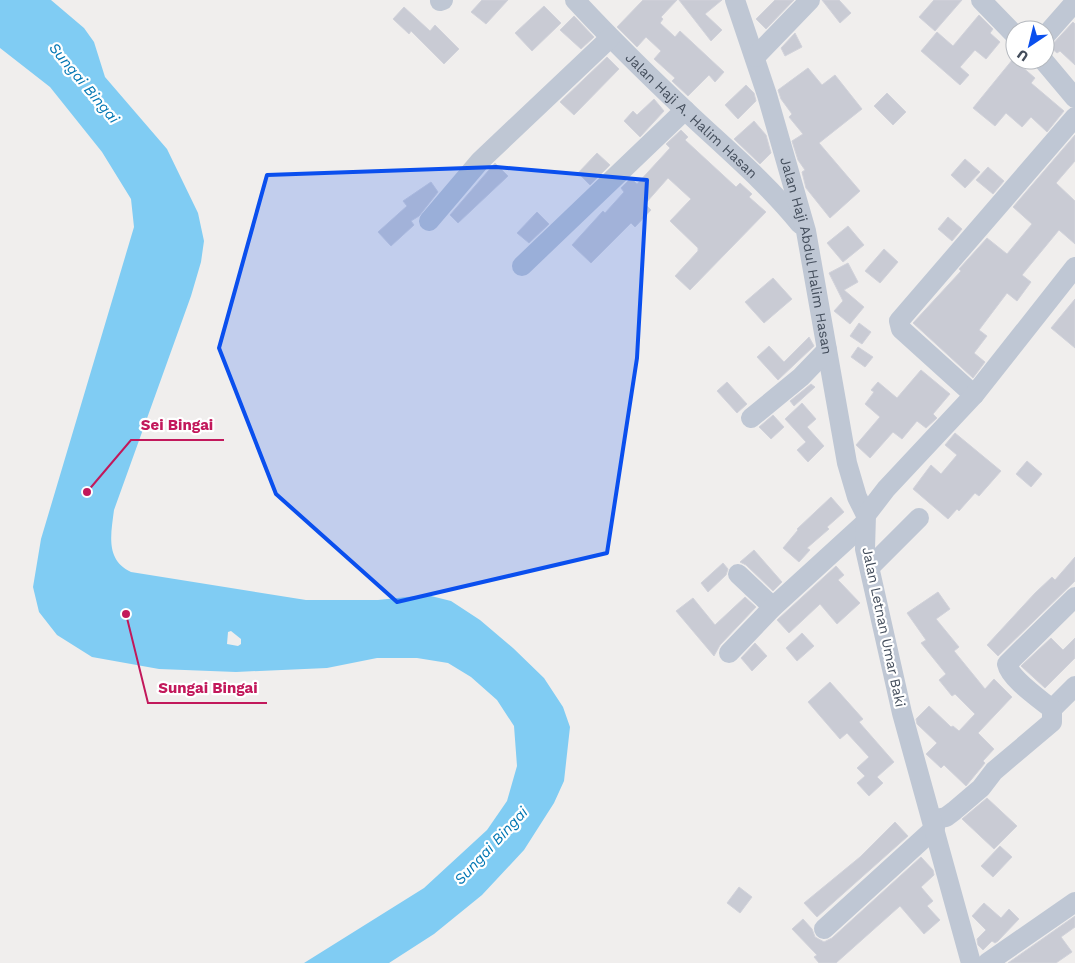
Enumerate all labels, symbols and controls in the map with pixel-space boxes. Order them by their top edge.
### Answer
north arrow [1005,20,1055,70]
water label: Sungai Bingai [45,39,124,128]
text: U [1014,46,1031,65]
street label: Jalan Haji A. Halim Hasan [622,49,761,181]
street label: Jalan Haji Abdul Halim Hasan [777,155,836,356]
callout: Sei Bingai [131,410,224,440]
text: Sei Bingai [141,416,213,434]
street label: Jalan Letnan Umar Baki [859,546,909,708]
callout: Sungai Bingai [148,673,267,703]
text: Sungai Bingai [158,679,258,697]
water label: Sungai Bingai [450,803,532,889]

